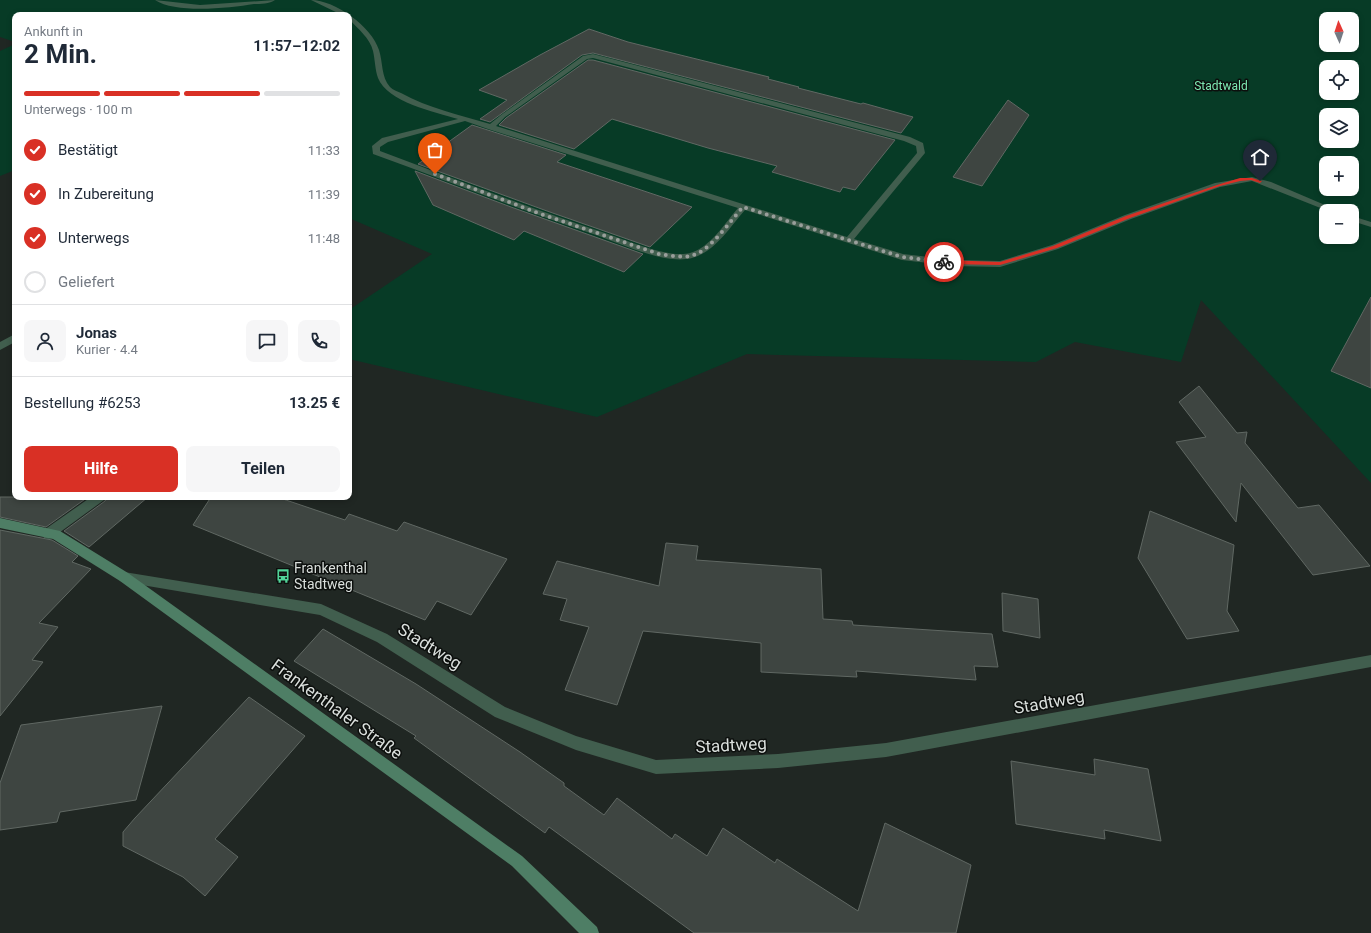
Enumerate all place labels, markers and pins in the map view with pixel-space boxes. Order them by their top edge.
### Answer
pin [418,133,452,174]
pin [1243,140,1277,181]
place label: Frankenthal Stadtweg [294,560,367,592]
bus stop icon: Frankenthal Stadtweg [275,568,291,584]

